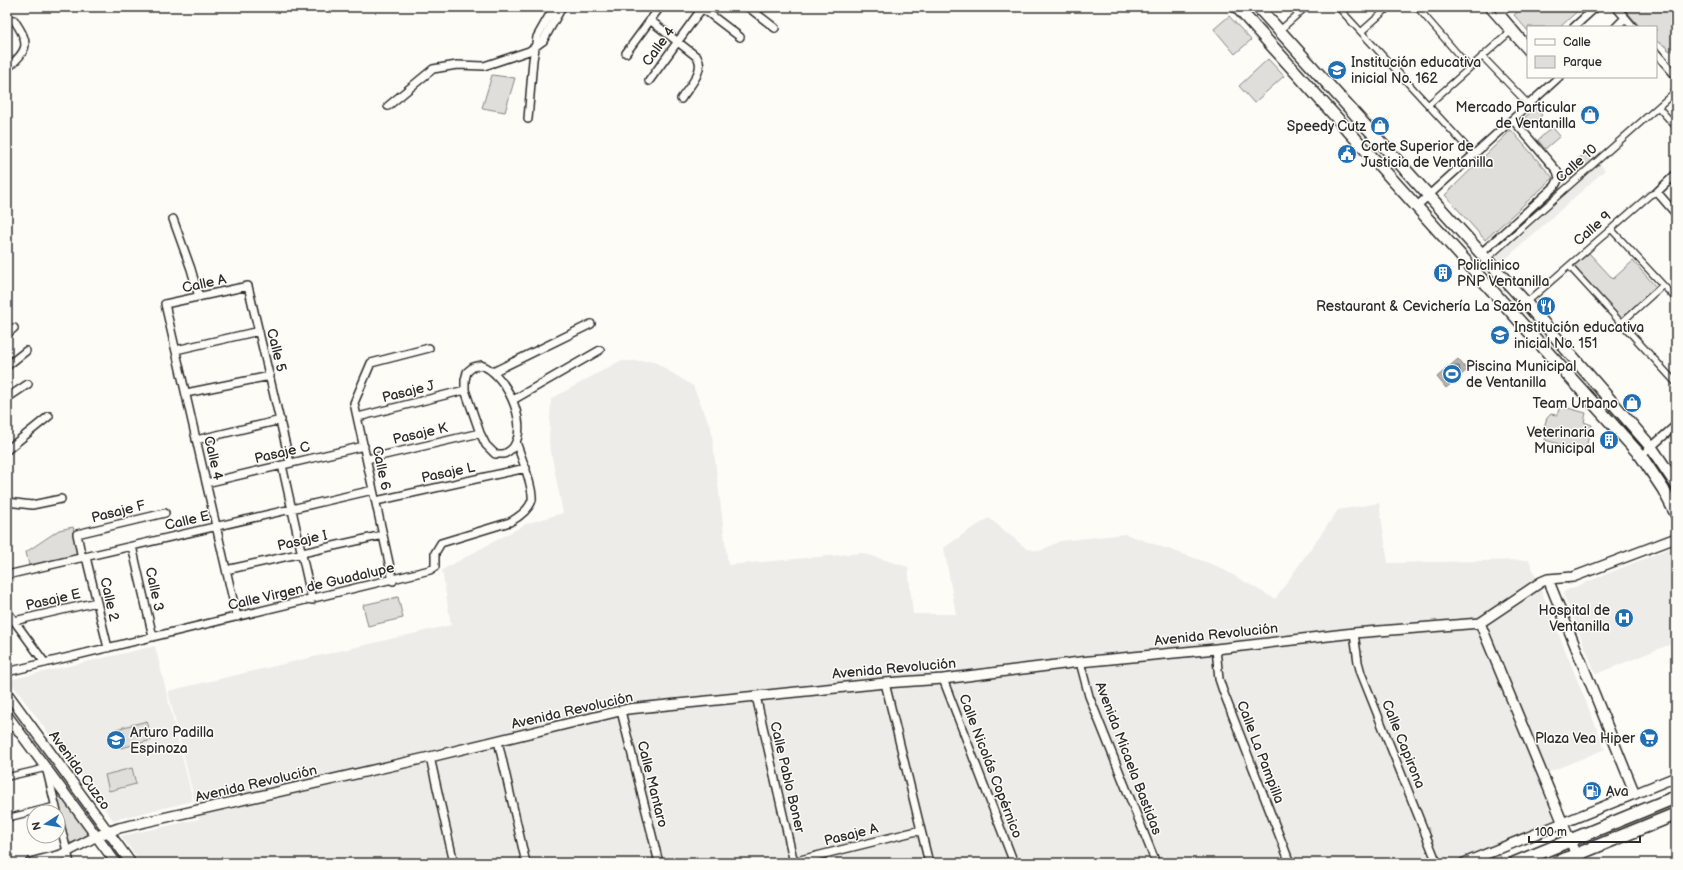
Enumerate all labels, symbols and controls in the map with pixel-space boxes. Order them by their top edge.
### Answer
street label: Calle 4 [638,23,679,69]
legend [1527,26,1657,78]
text: Calle [1563,35,1591,50]
place label: Institución educativa inicial No. 162 [1351,54,1481,87]
text: Parque [1563,55,1602,70]
school or university icon: Institución educativa inicial No. 162 [1326,59,1348,81]
place label: Mercado Particular de Ventanilla [1456,99,1577,132]
shop icon: Mercado Particular de Ventanilla [1579,104,1601,126]
shop icon: Speedy Cutz [1369,115,1391,137]
place label: Speedy Cutz [1287,118,1366,135]
place label: Corte Superior de Justicia de Ventanilla [1361,138,1494,171]
street label: Calle 10 [1552,140,1601,186]
public building icon: Corte Superior de Justicia de Ventanilla [1336,143,1358,165]
street label: Calle 9 [1570,207,1615,249]
place label: Policlinico PNP Ventanilla [1457,257,1549,290]
building icon: Policlinico PNP Ventanilla [1432,262,1454,284]
street label: Calle A [180,270,228,296]
restaurant icon: Restaurant & Cevichería La Sazón [1535,295,1557,317]
place label: Restaurant & Cevichería La Sazón [1316,298,1532,315]
place label: Institución educativa inicial No. 151 [1514,319,1644,352]
school or university icon: Institución educativa inicial No. 151 [1489,324,1511,346]
street label: Calle 5 [263,327,290,374]
place label: Piscina Municipal de Ventanilla [1466,358,1576,391]
sports icon: Piscina Municipal de Ventanilla [1441,363,1463,385]
street label: Pasaje J [380,377,436,406]
shop icon: Team Urbano [1621,392,1643,414]
place label: Team Urbano [1533,395,1618,412]
street label: Pasaje K [391,419,450,448]
place label: Veterinaria Municipal [1527,424,1595,457]
building icon: Veterinaria Municipal [1598,429,1620,451]
street label: Calle 4 [200,434,227,482]
street label: Pasaje C [253,438,312,467]
street label: Calle 6 [369,444,395,492]
street label: Pasaje L [420,459,477,486]
street label: Pasaje F [89,496,147,526]
street label: Calle E [163,507,211,534]
street label: Pasaje I [275,526,329,554]
street label: Calle Virgen de Guadalupe [226,559,396,614]
street label: Calle 3 [142,565,167,613]
street label: Calle 2 [96,576,123,623]
street label: Pasaje E [24,585,82,614]
place label: Hospital de Ventanilla [1538,602,1610,635]
hospital icon: Hospital de Ventanilla [1613,607,1635,629]
street label: Avenida Revolución [1153,620,1279,649]
street label: Avenida Revolución [831,655,957,682]
street label: Avenida Micaela Bastidas [1091,679,1166,837]
street label: Avenida Revolución [510,688,635,733]
street label: Calle Nicolás Copérnico [955,692,1026,841]
street label: Calle Capirona [1378,697,1429,791]
street label: Calle La Pampilla [1233,698,1288,806]
street label: Calle Pablo Boner [766,720,809,835]
place label: Arturo Padilla Espinoza [130,724,214,757]
street label: Avenida Cuzco [45,727,114,813]
supermarket icon: Plaza Vea Hiper [1638,727,1660,749]
school or university icon: Arturo Padilla Espinoza [105,729,127,751]
place label: Plaza Vea Hiper [1535,730,1636,747]
street label: Calle Mantaro [634,739,671,829]
street label: Avenida Revolución [194,761,319,806]
fuel station icon: Ava [1581,780,1603,802]
place label: Ava [1606,783,1629,800]
north arrow [26,804,66,844]
scale bar [1529,818,1640,844]
street label: Pasaje A [822,819,880,849]
text: N [29,821,44,831]
text: 100 m [1535,825,1567,840]

